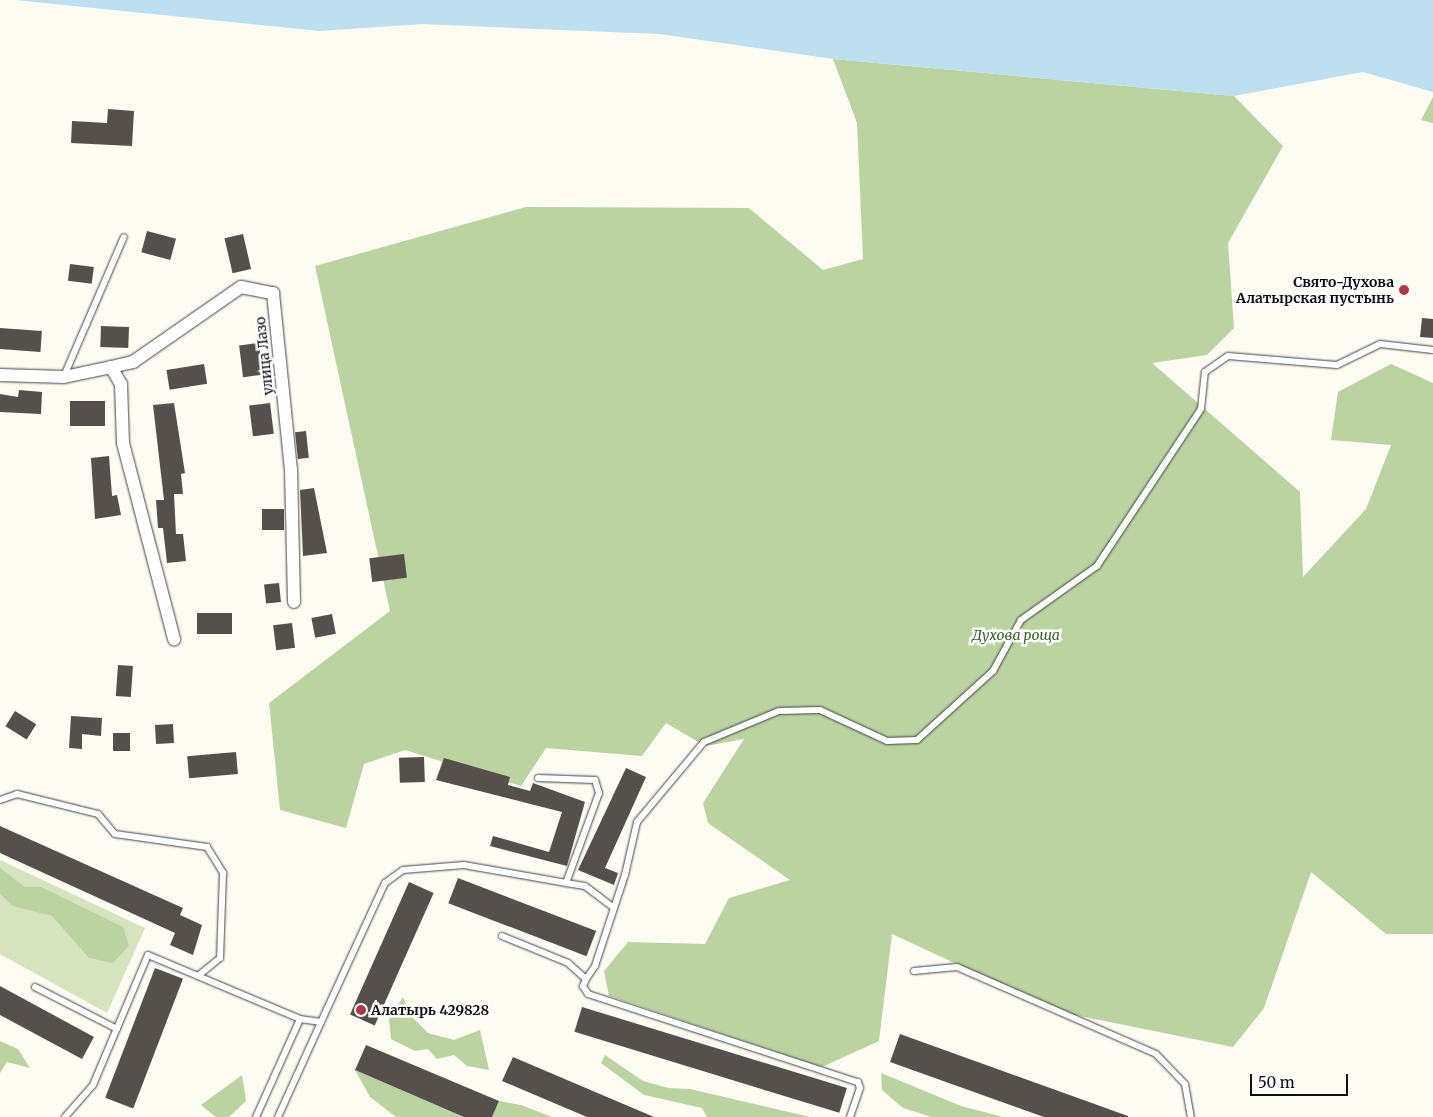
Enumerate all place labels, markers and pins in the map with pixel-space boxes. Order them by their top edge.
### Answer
place label: Свято-Духова Алатырская пустынь [1236,274,1394,306]
marker: Свято-Духова Алатырская пустынь [1398,284,1410,296]
place label: Алатырь 429828 [371,1002,489,1018]
marker: Алатырь 429828 [355,1004,367,1016]

